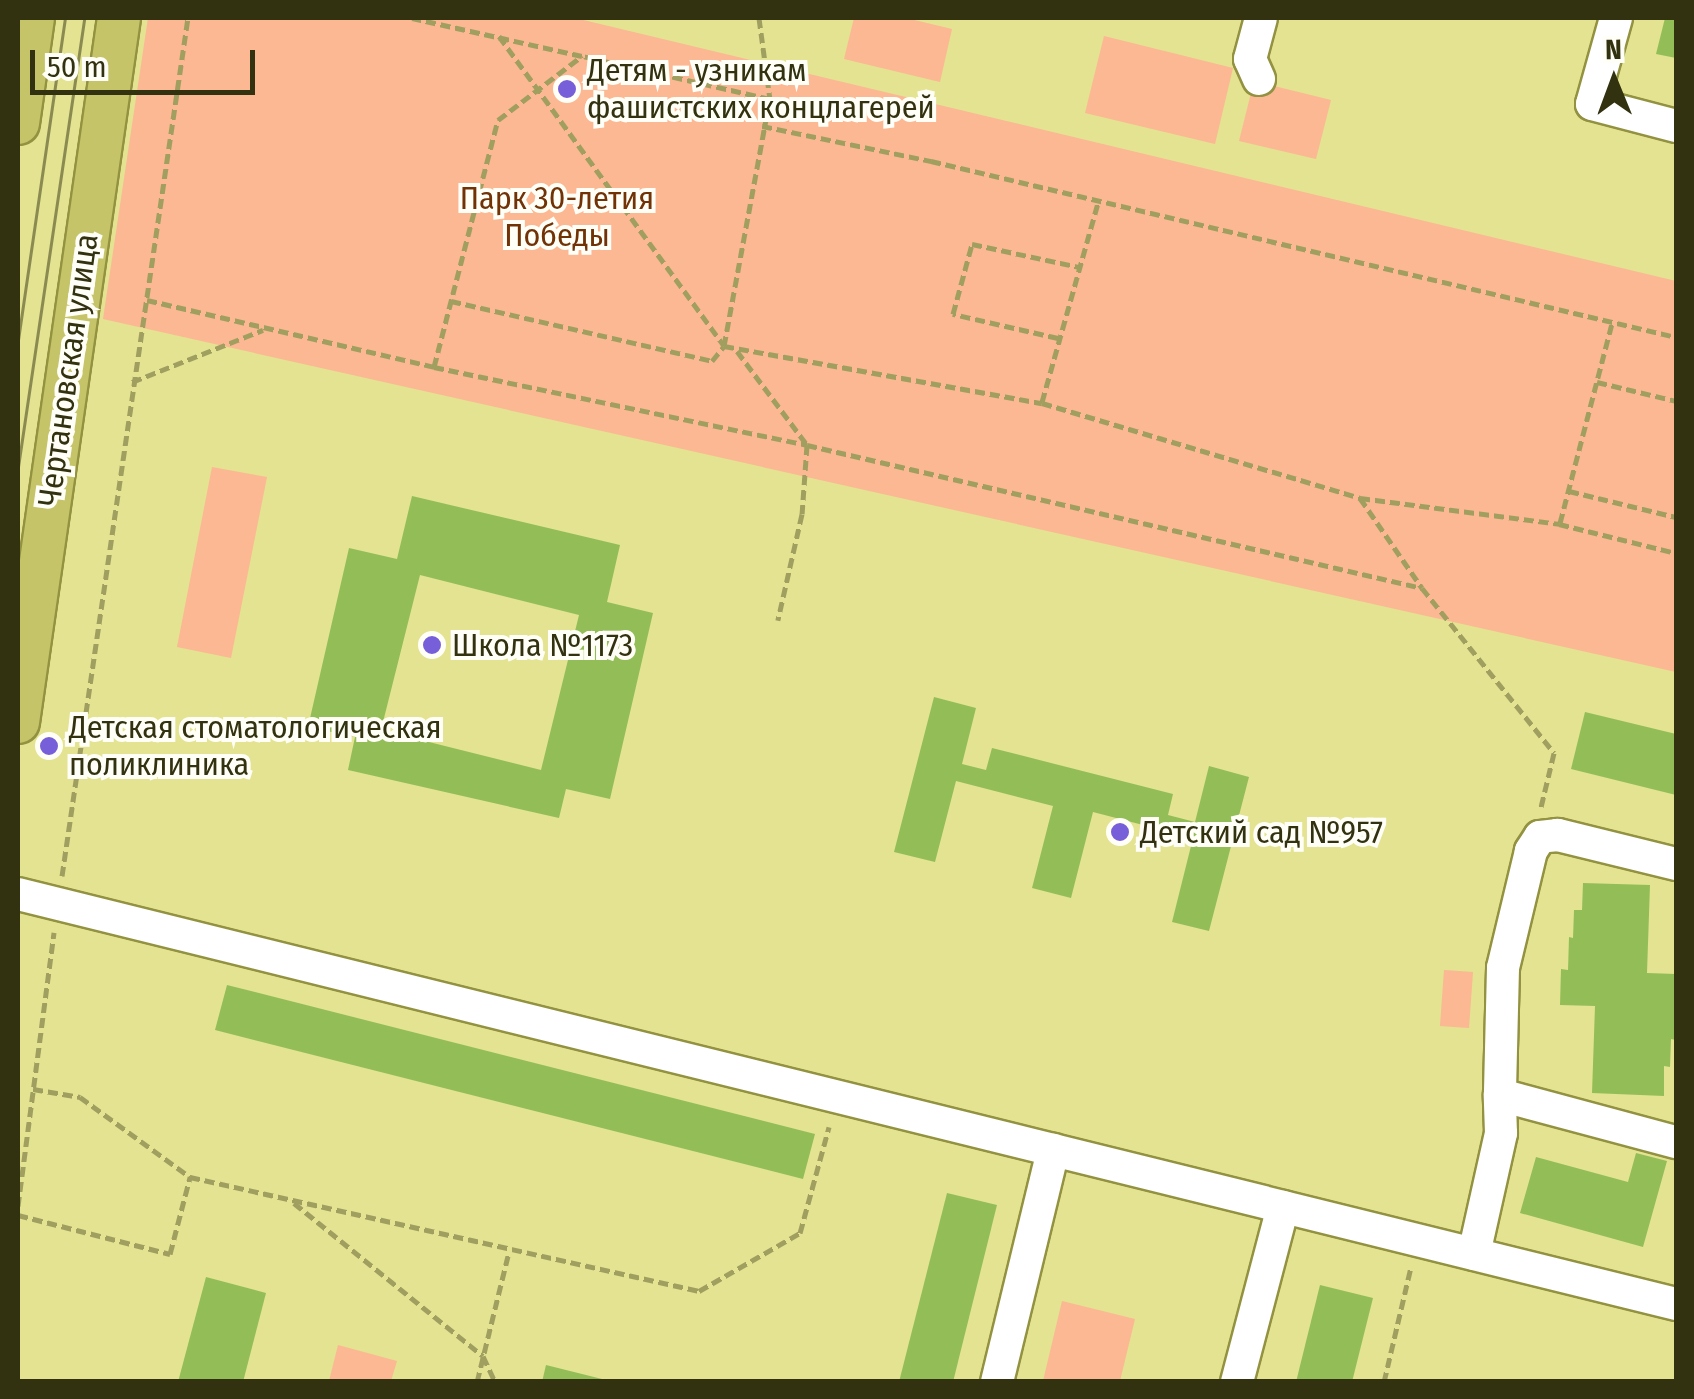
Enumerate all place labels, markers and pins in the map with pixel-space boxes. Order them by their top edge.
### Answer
place label: Детям - узникам фашистских концлагерей [587,52,935,127]
marker: Детям - узникам фашистских концлагерей [556,78,578,100]
place label: Школа №1173 [452,626,633,664]
marker: Школа №1173 [421,634,443,656]
place label: Детская стоматологическая поликлиника [69,709,442,784]
marker: Детская стоматологическая поликлиника [38,735,60,757]
place label: Детский сад №957 [1140,813,1383,851]
marker: Детский сад №957 [1109,821,1131,843]

